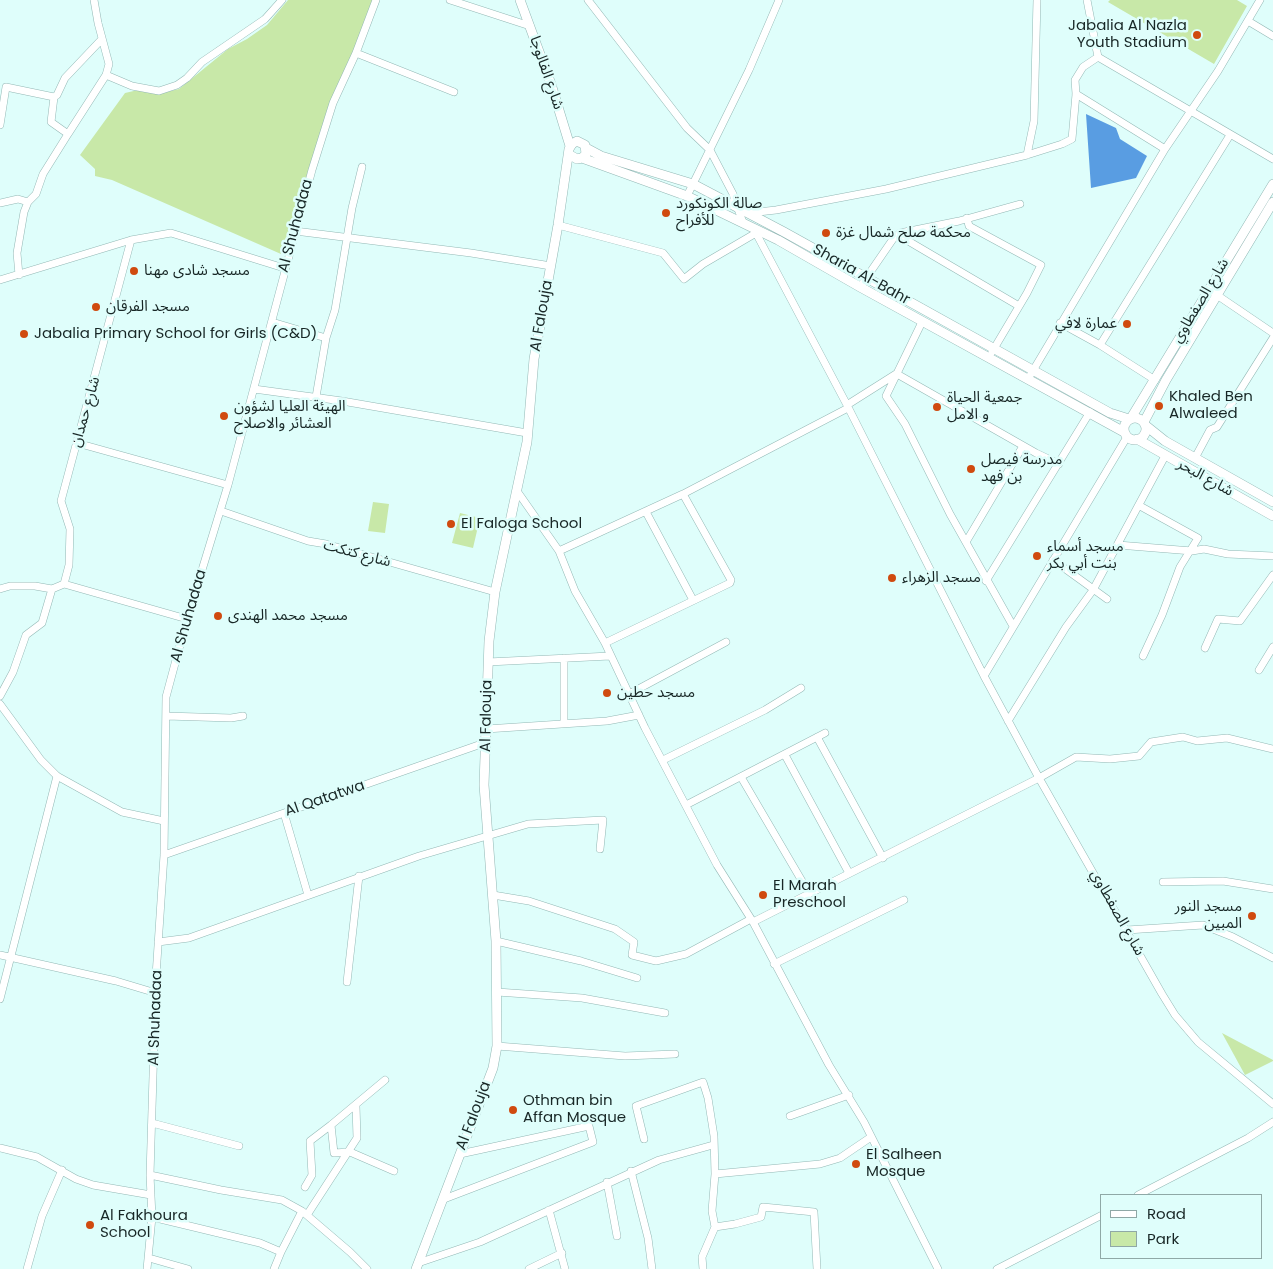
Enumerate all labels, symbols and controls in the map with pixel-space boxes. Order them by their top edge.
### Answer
place label: Jabalia Al Nazla Youth Stadium [1068,17,1187,52]
marker: Jabalia Al Nazla Youth Stadium [1191,29,1203,41]
street label: شارع الفالوجا [525,34,567,112]
street label: Al Shuhadaa [275,177,317,275]
place label: صالة الكونكورد للأفراح [676,195,762,230]
marker: صالة الكونكورد للأفراح [660,207,672,219]
place label: محكمة صلح شمال غزة [836,224,971,242]
marker: محكمة صلح شمال غزة [820,227,832,239]
street label: Sharia Al-Bahr [809,241,913,309]
street label: شارع الصفطاوي [1169,255,1233,347]
place label: مسجد شادى مهنا [144,262,250,280]
marker: مسجد شادى مهنا [128,265,140,277]
street label: Al Falouja [527,279,557,353]
place label: مسجد الفرقان [106,298,190,316]
marker: مسجد الفرقان [90,301,102,313]
place label: عمارة لافي [1055,315,1117,333]
marker: عمارة لافي [1121,318,1133,330]
place label: Jabalia Primary School for Girls (C&D) [34,325,317,343]
marker: Jabalia Primary School for Girls (C&D) [18,328,30,340]
street label: شارع حمدان [67,375,105,449]
place label: Khaled Ben Alwaleed [1169,388,1253,423]
place label: جمعية الحياة و الامل [947,389,1022,424]
place label: الهيئة العليا لشؤون العشائر والاصلاح [234,398,346,433]
marker: Khaled Ben Alwaleed [1153,400,1165,412]
marker: جمعية الحياة و الامل [931,401,943,413]
marker: الهيئة العليا لشؤون العشائر والاصلاح [218,410,230,422]
place label: مدرسة فيصل بن فهد [981,451,1062,486]
street label: شارع البحر [1174,455,1236,501]
marker: مدرسة فيصل بن فهد [965,463,977,475]
place label: El Faloga School [461,515,582,533]
marker: El Faloga School [445,518,457,530]
street label: شارع كتكت [321,536,393,572]
place label: مسجد أسماء بنت أبي بكر [1047,538,1124,573]
marker: مسجد أسماء بنت أبي بكر [1031,550,1043,562]
street label: Al Shuhadaa [167,567,211,665]
place label: مسجد الزهراء [902,569,981,587]
marker: مسجد الزهراء [886,572,898,584]
place label: مسجد محمد الهندى [228,607,348,625]
marker: مسجد محمد الهندى [212,610,224,622]
street label: Al Falouja [477,680,497,752]
place label: مسجد حطين [617,684,695,702]
marker: مسجد حطين [601,687,613,699]
street label: Al Qatatwa [283,777,367,821]
street label: شارع الصفطاوي [1086,867,1148,959]
place label: El Marah Preschool [773,877,846,912]
marker: El Marah Preschool [757,889,769,901]
place label: مسجد النور المبين [1175,898,1242,933]
marker: مسجد النور المبين [1246,910,1258,922]
street label: Al Shuhadaa [145,970,167,1066]
street label: Al Falouja [453,1079,495,1153]
place label: Othman bin Affan Mosque [523,1092,626,1127]
marker: Othman bin Affan Mosque [507,1104,519,1116]
place label: El Salheen Mosque [866,1146,942,1181]
marker: El Salheen Mosque [850,1158,862,1170]
legend [1100,1194,1263,1259]
text: Road [1147,1203,1186,1224]
place label: Al Fakhoura School [100,1207,188,1242]
marker: Al Fakhoura School [84,1219,96,1231]
text: Park [1147,1228,1179,1249]

